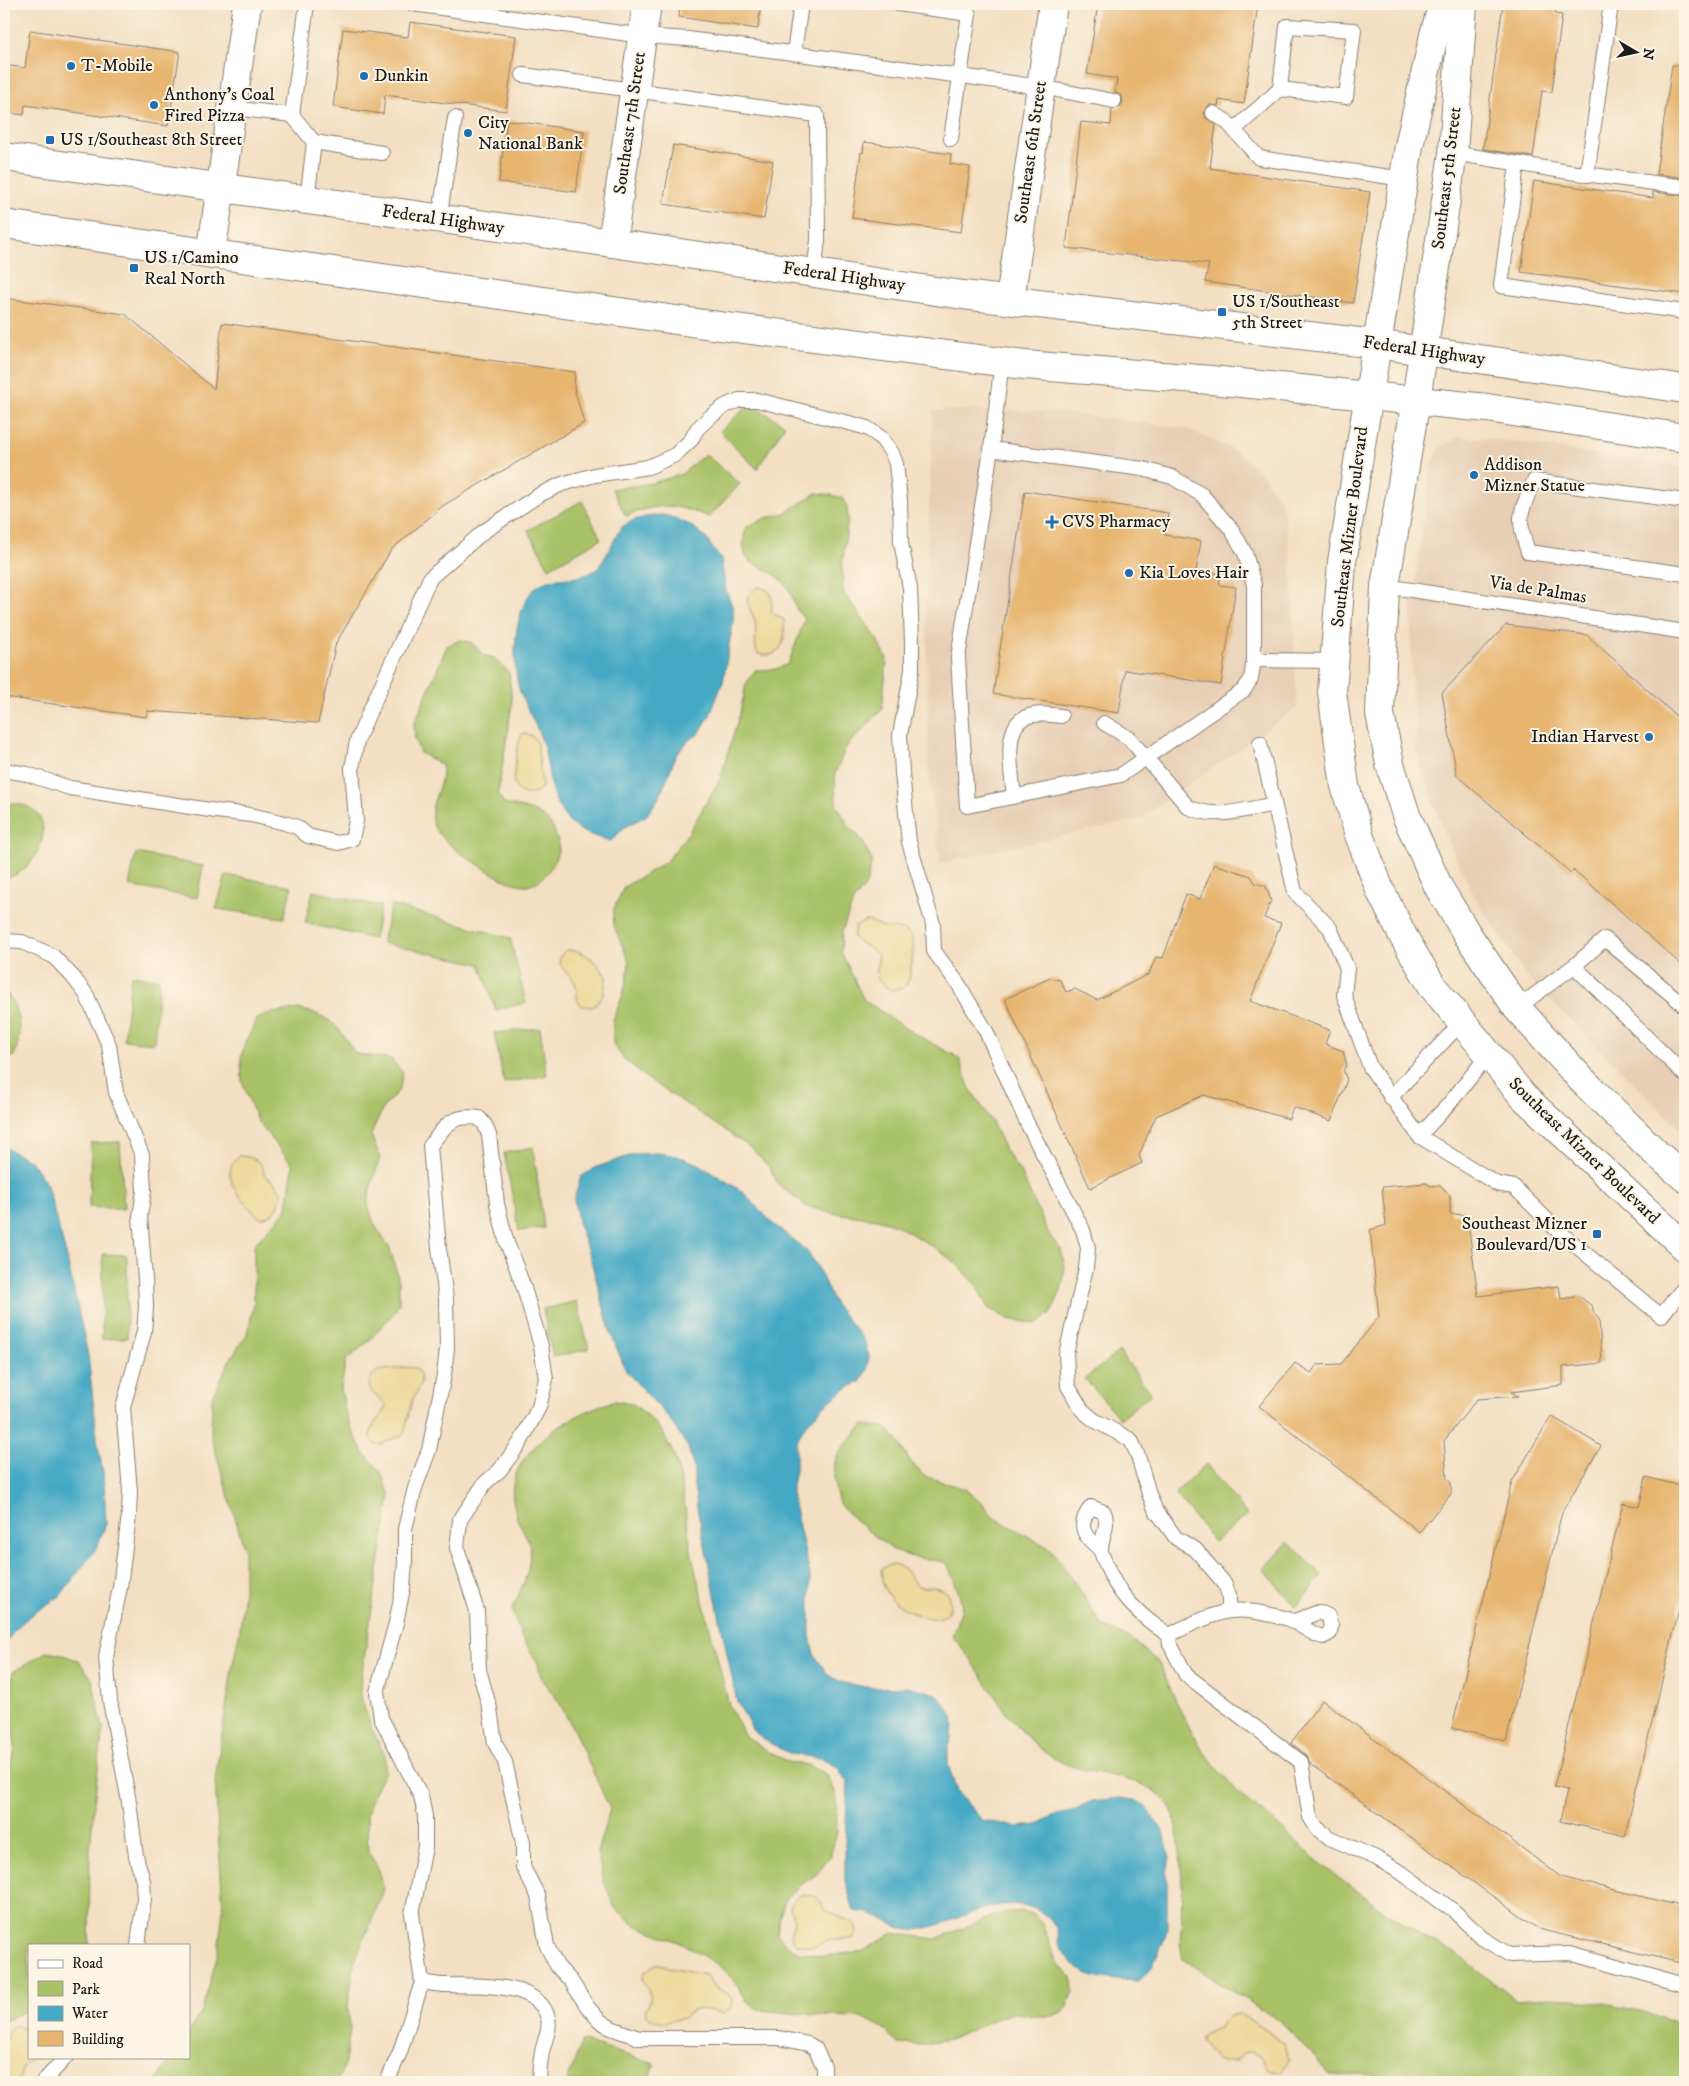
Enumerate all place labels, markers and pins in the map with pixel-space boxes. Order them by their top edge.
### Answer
place label: T-Mobile [81,55,153,77]
marker: T-Mobile [65,60,77,72]
place label: Dunkin [374,65,429,87]
marker: Dunkin [358,70,370,82]
place label: Anthony's Coal Fired Pizza [164,84,275,127]
marker: Anthony's Coal Fired Pizza [148,99,160,111]
place label: City National Bank [478,112,583,155]
marker: City National Bank [462,127,474,139]
place label: US 1/Southeast 8th Street [60,129,242,151]
marker: US 1/Southeast 8th Street [44,134,56,146]
place label: US 1/Camino Real North [144,247,239,290]
marker: US 1/Camino Real North [128,262,140,274]
place label: US 1/Southeast 5th Street [1232,291,1340,334]
marker: US 1/Southeast 5th Street [1216,306,1228,318]
place label: Addison Mizner Statue [1484,454,1585,497]
marker: Addison Mizner Statue [1468,469,1480,481]
place label: CVS Pharmacy [1062,511,1171,533]
marker: CVS Pharmacy [1046,516,1058,528]
place label: Kia Loves Hair [1139,562,1249,584]
marker: Kia Loves Hair [1123,567,1135,579]
place label: Indian Harvest [1531,726,1639,748]
marker: Indian Harvest [1643,731,1655,743]
place label: Southeast Mizner Boulevard/US 1 [1462,1213,1587,1256]
marker: Southeast Mizner Boulevard/US 1 [1591,1228,1603,1240]

